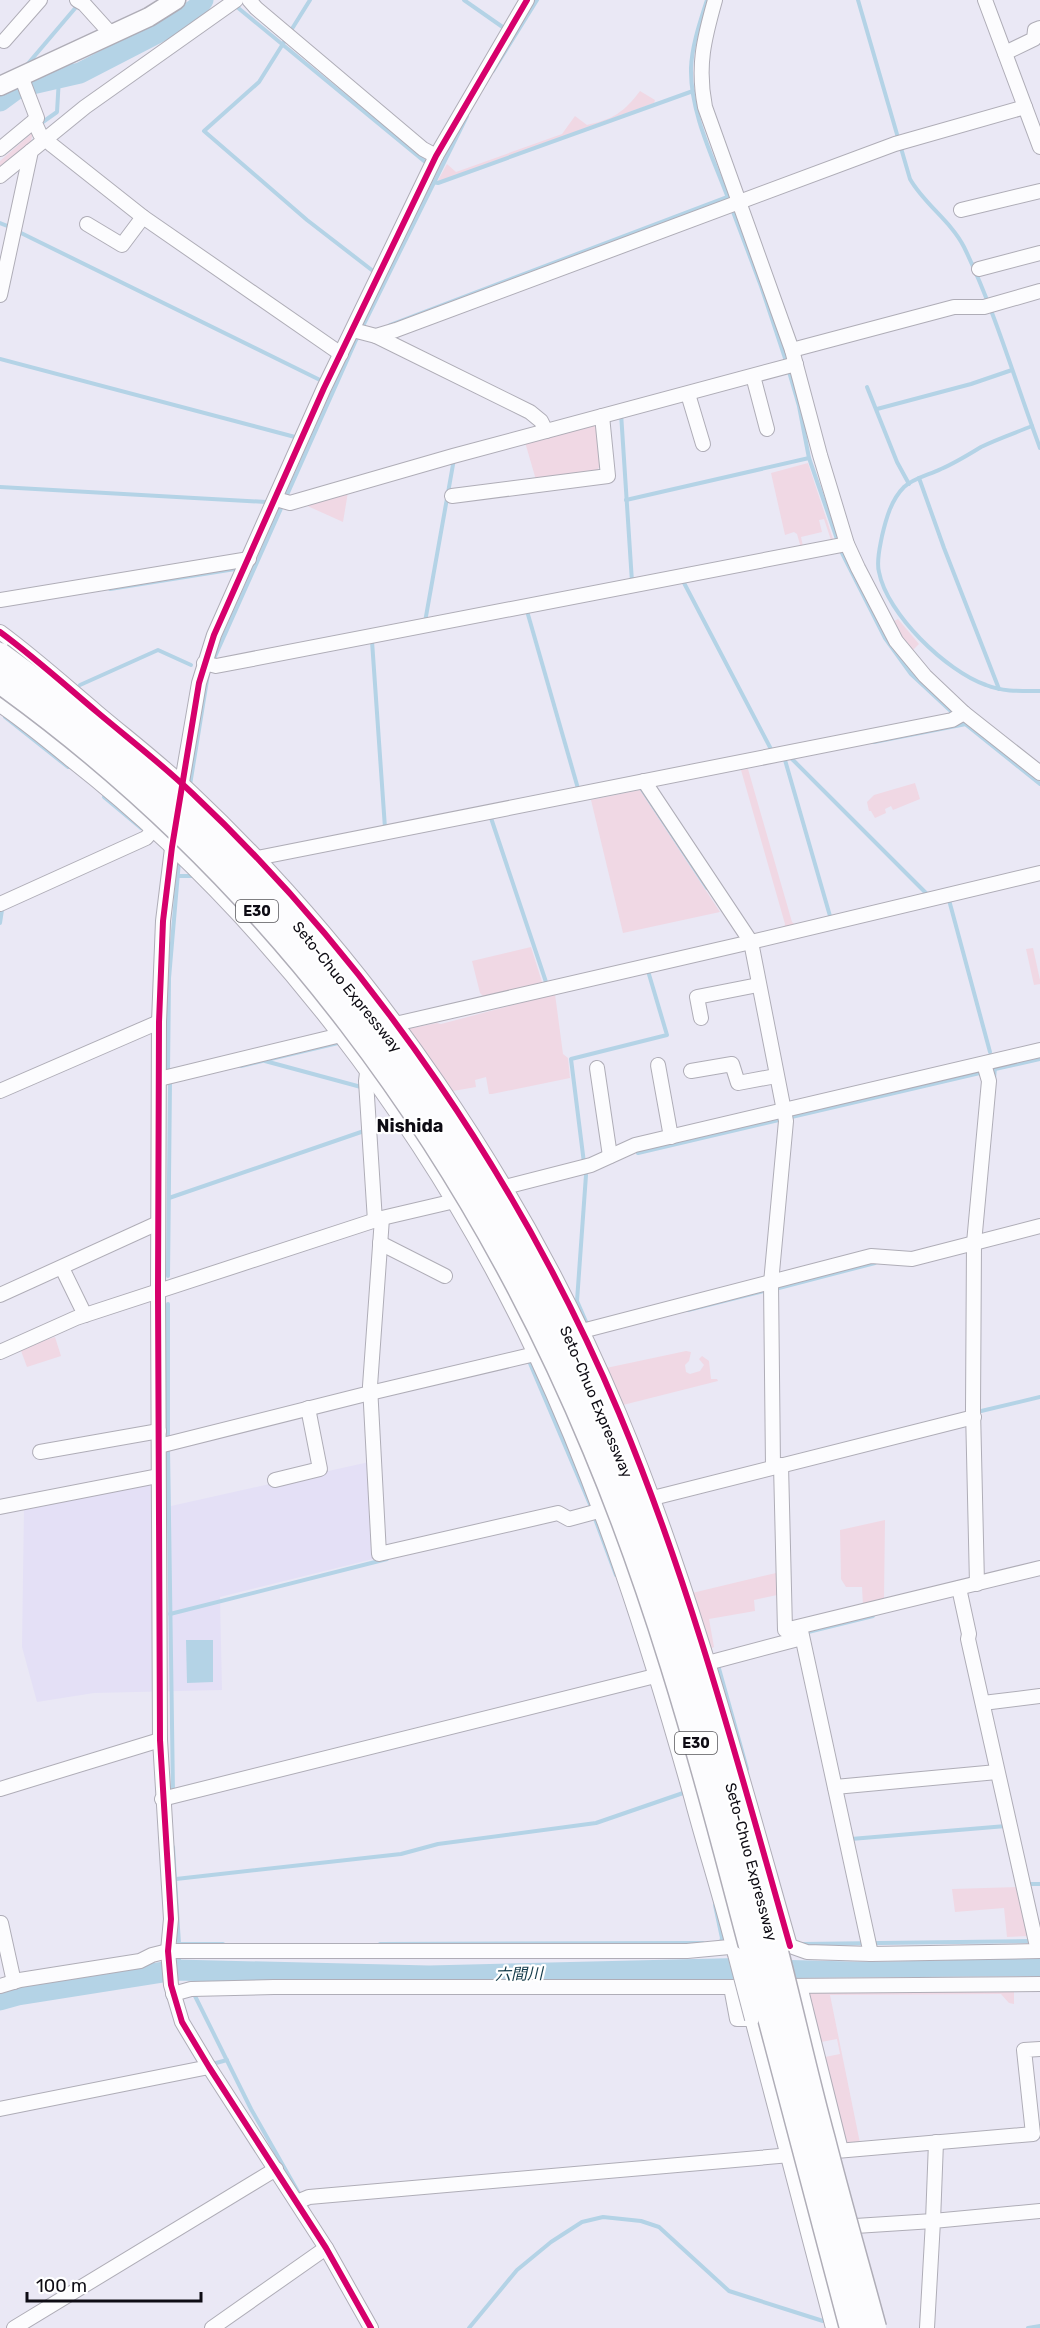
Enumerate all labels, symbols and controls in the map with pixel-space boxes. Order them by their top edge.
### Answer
road number: E30 [236,900,278,922]
street label: Seto-Chuo Expressway [289,918,405,1056]
district label: Nishida [377,1115,443,1137]
street label: Seto-Chuo Expressway [556,1323,636,1481]
road number: E30 [675,1732,717,1754]
street label: Seto-Chuo Expressway [721,1781,781,1943]
water label: 六間川 [495,1964,545,1984]
scale bar [27,2265,201,2303]
text: 100 m [36,2275,87,2297]

